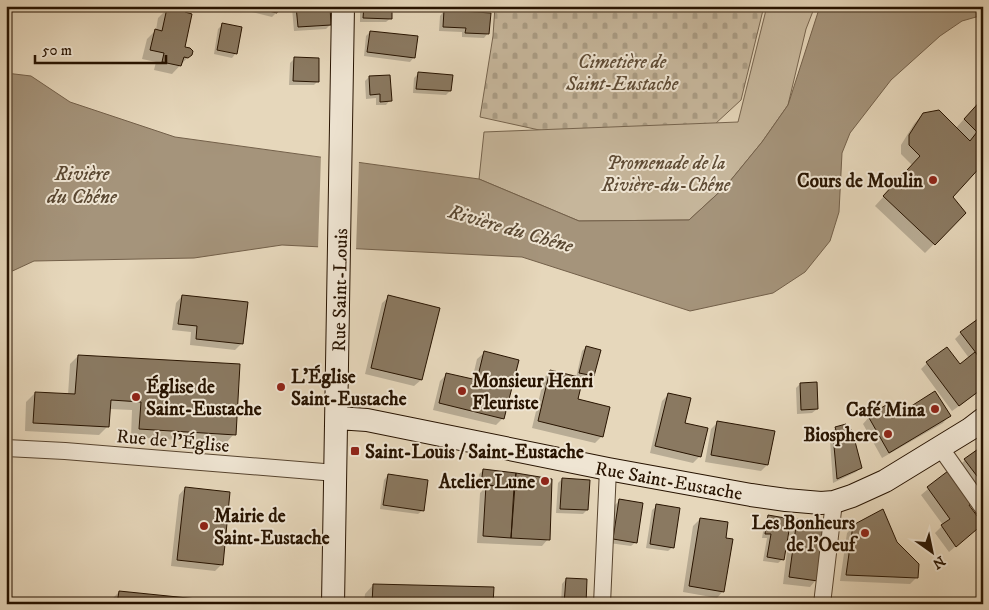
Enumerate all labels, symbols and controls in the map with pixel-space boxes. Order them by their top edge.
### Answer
scale bar [35,32,166,64]
text: 50 m [42,41,72,60]
park label: Cimetière de Saint-Eustache [565,51,679,96]
park label: Promenade de la Rivière-du-Chêne [601,152,731,197]
water label: Rivière du Chêne [46,162,118,210]
place label: Cours de Moulin [797,170,924,193]
marker: Cours de Moulin [927,174,939,186]
water label: Rivière du Chêne [444,199,577,259]
street label: Rue Saint-Louis [328,228,353,352]
place label: L'Église Saint-Eustache [291,364,407,411]
place label: Monsieur Henri Fleuriste [472,370,593,415]
place label: Église de Saint-Eustache [146,374,262,421]
marker: L'Église Saint-Eustache [275,381,287,393]
marker: Monsieur Henri Fleuriste [456,385,468,397]
marker: Église de Saint-Eustache [130,391,142,403]
place label: Café Mina [846,399,926,422]
marker: Café Mina [929,403,941,415]
street label: Rue de l'Église [115,424,231,458]
place label: Biosphere [803,424,878,447]
marker: Biosphere [882,428,894,440]
place label: Saint-Louis / Saint-Eustache [365,441,584,464]
marker: Saint-Louis / Saint-Eustache [349,445,361,457]
street label: Rue Saint-Eustache [593,457,744,506]
place label: Atelier Lune [438,471,535,494]
marker: Atelier Lune [539,475,551,487]
place label: Mairie de Saint-Eustache [214,505,330,550]
place label: Les Bonheurs de l'Oeuf [751,512,859,557]
marker: Mairie de Saint-Eustache [198,520,210,532]
marker: Les Bonheurs de l'Oeuf [859,527,871,539]
north arrow [906,528,956,578]
text: N [928,551,948,573]

